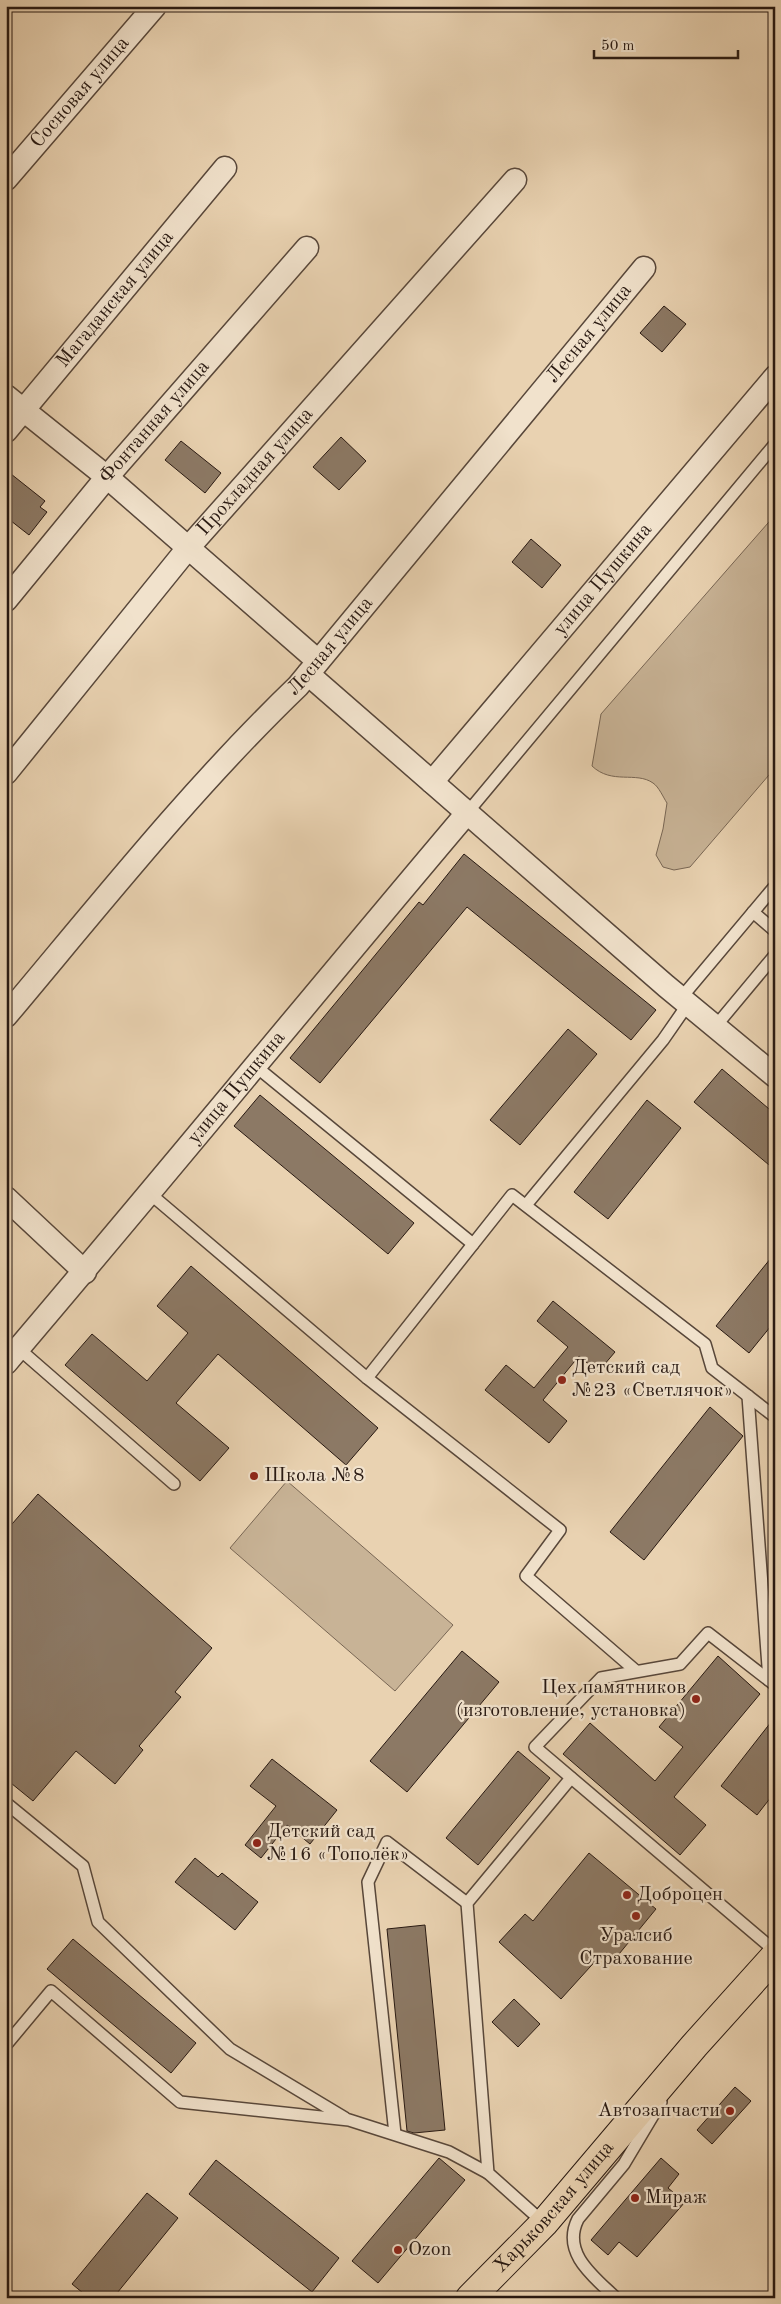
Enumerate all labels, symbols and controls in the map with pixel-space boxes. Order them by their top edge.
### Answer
scale bar [594,28,737,60]
street label: Сосновая улица [27,33,134,152]
text: 50 m [601,39,635,54]
street label: Магаданская улица [53,227,178,372]
street label: Лесная улица [543,281,636,387]
street label: Фонтанная улица [96,357,214,487]
street label: Прохладная улица [194,404,317,540]
street label: улица Пушкина [550,520,656,640]
street label: Лесная улица [284,593,377,700]
street label: улица Пушкина [184,1028,289,1148]
place label: Детский сад №23 «Светлячок» [572,1358,733,1401]
marker: Детский сад №23 «Светлячок» [556,1374,568,1386]
place label: Школа №8 [264,1466,365,1486]
marker: Школа №8 [248,1470,260,1482]
place label: Цех памятников (изготовление, установка) [456,1678,686,1721]
marker: Цех памятников (изготовление, установка) [690,1693,702,1705]
place label: Детский сад №16 «Тополёк» [267,1822,409,1865]
marker: Детский сад №16 «Тополёк» [251,1837,263,1849]
place label: Доброцен [637,1885,723,1905]
marker: Доброцен [621,1889,633,1901]
marker: Уралсиб Страхование [630,1910,642,1922]
place label: Уралсиб Страхование [579,1926,693,1969]
place label: Автозапчасти [597,2101,720,2121]
marker: Автозапчасти [724,2105,736,2117]
street label: Харьковская улица [491,2138,618,2277]
place label: Мираж [645,2188,707,2208]
marker: Мираж [629,2192,641,2204]
place label: Ozon [408,2240,452,2260]
marker: Ozon [392,2244,404,2256]

